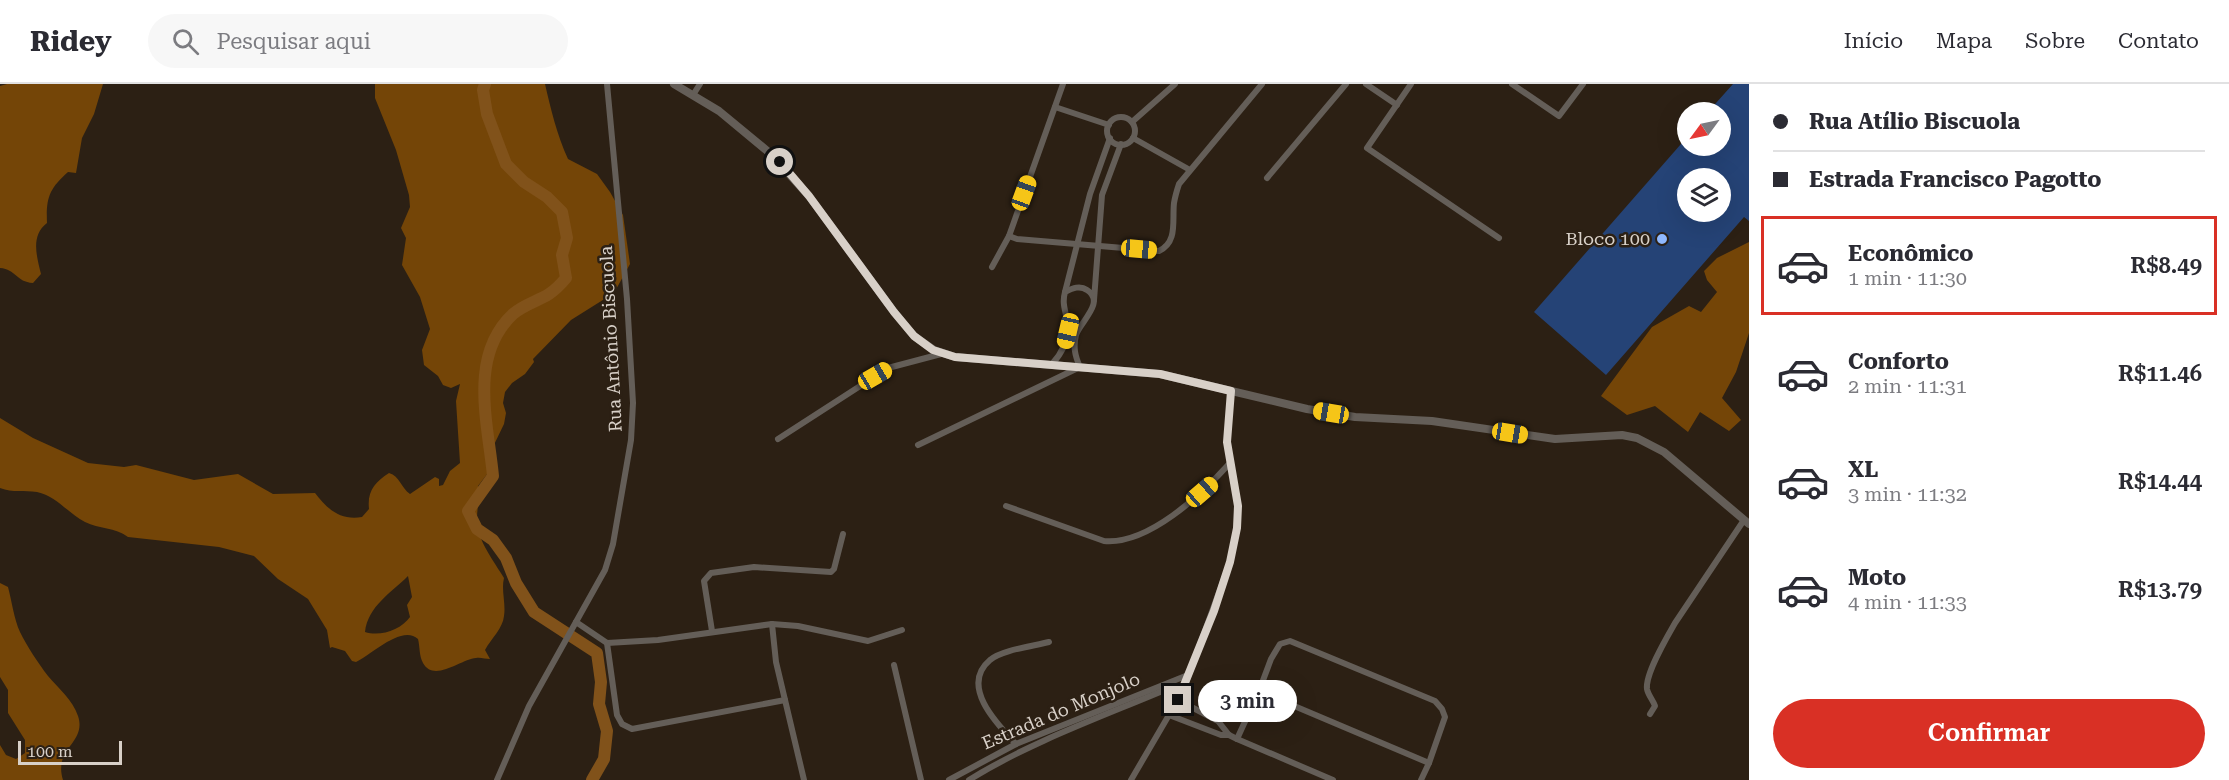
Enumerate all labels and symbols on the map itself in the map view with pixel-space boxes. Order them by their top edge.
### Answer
north arrow [1677,102,1731,156]
route start [766,148,793,175]
car [1009,173,1039,213]
place label: Bloco 100 [1565,228,1650,249]
marker: Bloco 100 [1655,232,1669,246]
car [1120,238,1158,260]
street label: Rua Antônio Biscuola [595,245,626,433]
car [1055,311,1081,351]
car [855,359,895,393]
car [1312,401,1350,425]
car [1491,421,1529,445]
car [1183,473,1221,511]
street label: Estrada do Monjolo [979,668,1143,753]
callout: 3 min [1199,679,1298,721]
route end [1164,686,1191,713]
scale bar [18,738,122,766]

